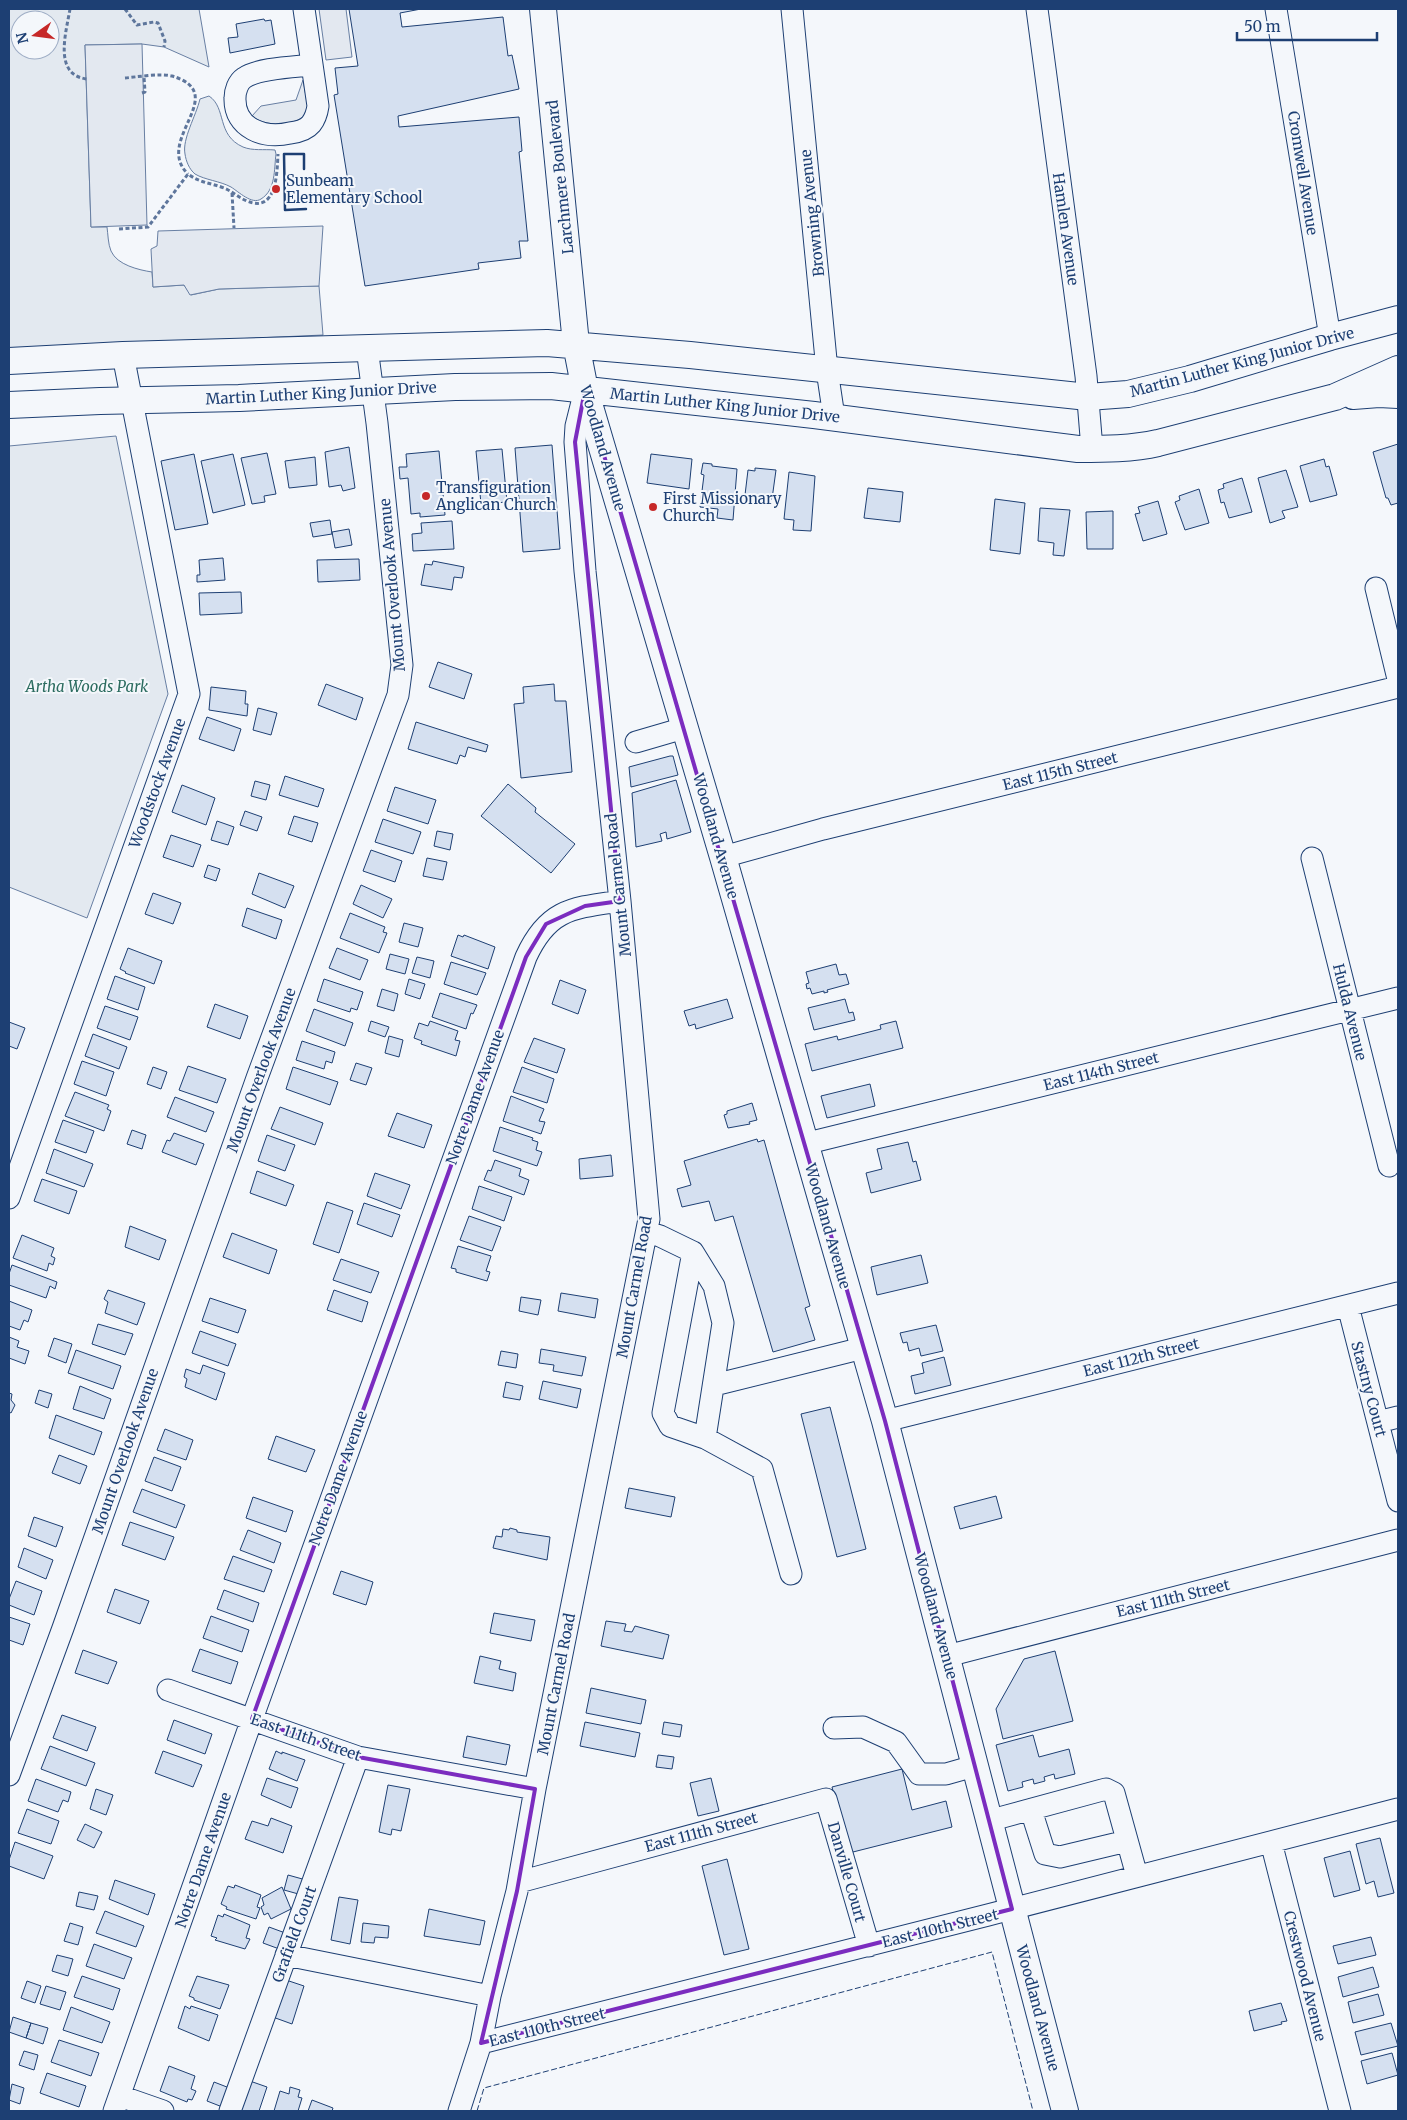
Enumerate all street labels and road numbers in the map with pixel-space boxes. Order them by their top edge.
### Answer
street label: Larchmere Boulevard [542,99,578,255]
street label: Cromwell Avenue [1284,110,1322,236]
street label: Browning Avenue [796,148,828,278]
street label: Hamlen Avenue [1049,172,1083,287]
street label: Martin Luther King Junior Drive [1128,323,1356,401]
street label: Martin Luther King Junior Drive [205,377,437,409]
street label: Woodland Avenue [576,382,630,513]
street label: Martin Luther King Junior Drive [609,383,841,427]
street label: Mount Overlook Avenue [375,497,409,672]
street label: Woodstock Avenue [124,715,189,851]
street label: East 115th Street [1000,747,1120,794]
street label: Woodland Avenue [689,770,743,901]
street label: Mount Carmel Road [601,812,635,958]
street label: Hulda Avenue [1329,962,1371,1063]
street label: Mount Overlook Avenue [222,985,300,1155]
street label: Notre Dame Avenue [442,1027,508,1167]
street label: East 114th Street [1041,1047,1161,1095]
street label: Woodland Avenue [801,1160,855,1291]
street label: Mount Carmel Road [612,1214,656,1360]
street label: East 112th Street [1081,1333,1201,1381]
street label: Stastny Court [1347,1339,1391,1439]
street label: Mount Overlook Avenue [88,1366,162,1536]
street label: Notre Dame Avenue [305,1408,371,1548]
street label: Woodland Avenue [910,1550,962,1681]
street label: East 111th Street [1114,1575,1232,1621]
street label: Mount Carmel Road [533,1612,579,1756]
street label: East 111th Street [248,1709,364,1765]
street label: Notre Dame Avenue [171,1790,235,1930]
street label: East 111th Street [643,1808,760,1856]
street label: Danville Court [824,1820,870,1924]
street label: Grafield Court [268,1883,320,1985]
street label: East 110th Street [880,1904,1000,1952]
street label: Crestwood Avenue [1280,1909,1330,2043]
street label: Woodland Avenue [1012,1942,1064,2073]
street label: East 110th Street [487,2003,607,2051]

